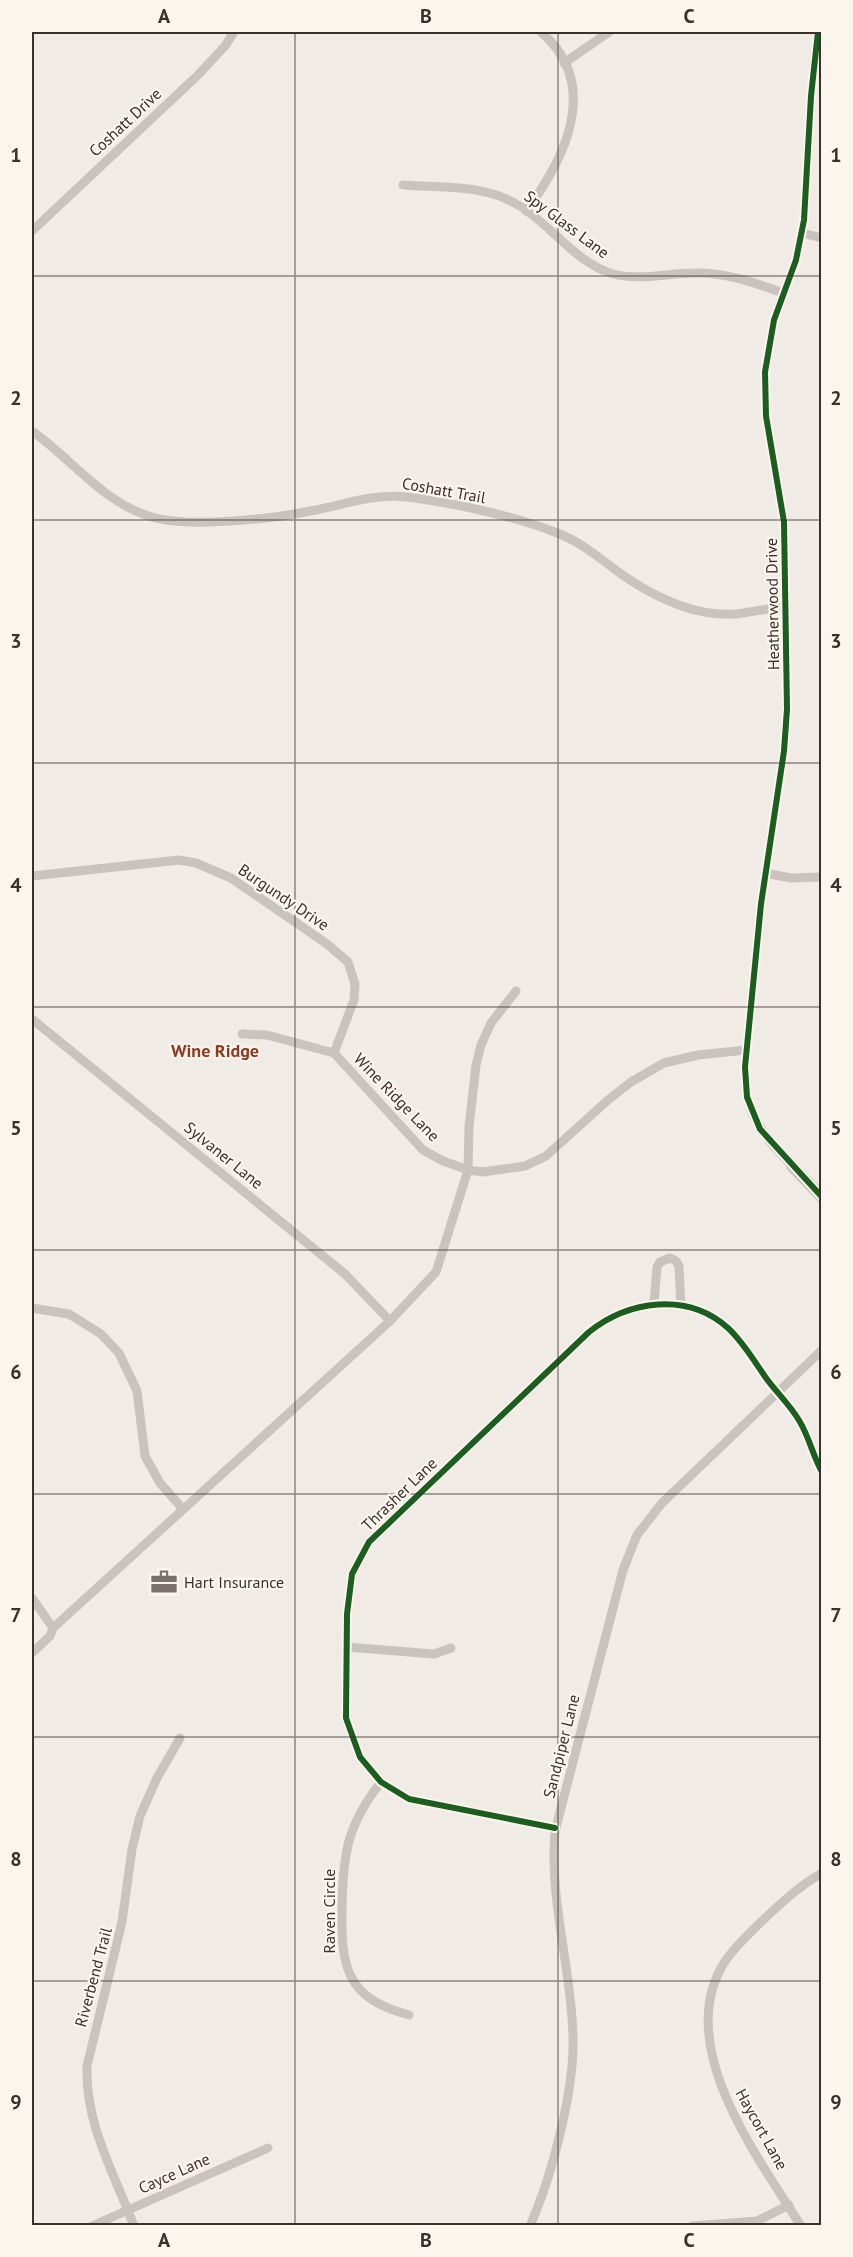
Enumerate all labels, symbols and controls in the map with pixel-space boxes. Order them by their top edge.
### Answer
text: A [158,3,171,29]
text: B [420,3,432,29]
text: C [683,3,695,29]
street label: Coshatt Drive [85,83,165,161]
text: 1 [10,142,22,168]
text: 1 [830,142,842,168]
street label: Spy Glass Lane [521,186,613,262]
text: 2 [10,385,22,411]
text: 2 [830,385,842,411]
street label: Coshatt Trail [401,473,488,507]
street label: Heatherwood Drive [761,538,783,670]
text: 3 [10,628,22,654]
text: 3 [830,628,842,654]
street label: Burgundy Drive [235,859,333,935]
text: 4 [10,872,22,898]
text: 4 [830,872,842,898]
district label: Wine Ridge [171,1039,259,1062]
street label: Wine Ridge Lane [350,1049,444,1145]
text: 5 [10,1115,22,1141]
text: 5 [830,1115,842,1141]
street label: Sylvaner Lane [181,1117,267,1193]
text: 6 [10,1359,22,1385]
text: 6 [830,1359,842,1385]
street label: Thrasher Lane [357,1453,441,1535]
office icon: Hart Insurance [149,1567,179,1597]
place label: Hart Insurance [184,1572,284,1592]
text: 7 [10,1602,22,1628]
text: 7 [830,1602,842,1628]
street label: Sandpiper Lane [538,1692,584,1800]
text: 8 [10,1846,22,1872]
text: 8 [830,1846,842,1872]
street label: Raven Circle [319,1869,339,1953]
street label: Riverbend Trail [70,1925,116,2029]
street label: Haycort Lane [731,2085,793,2173]
text: 9 [10,2089,22,2115]
text: 9 [830,2089,842,2115]
street label: Cayce Lane [135,2148,213,2198]
text: A [158,2227,171,2253]
text: B [420,2227,432,2253]
text: C [683,2227,695,2253]

